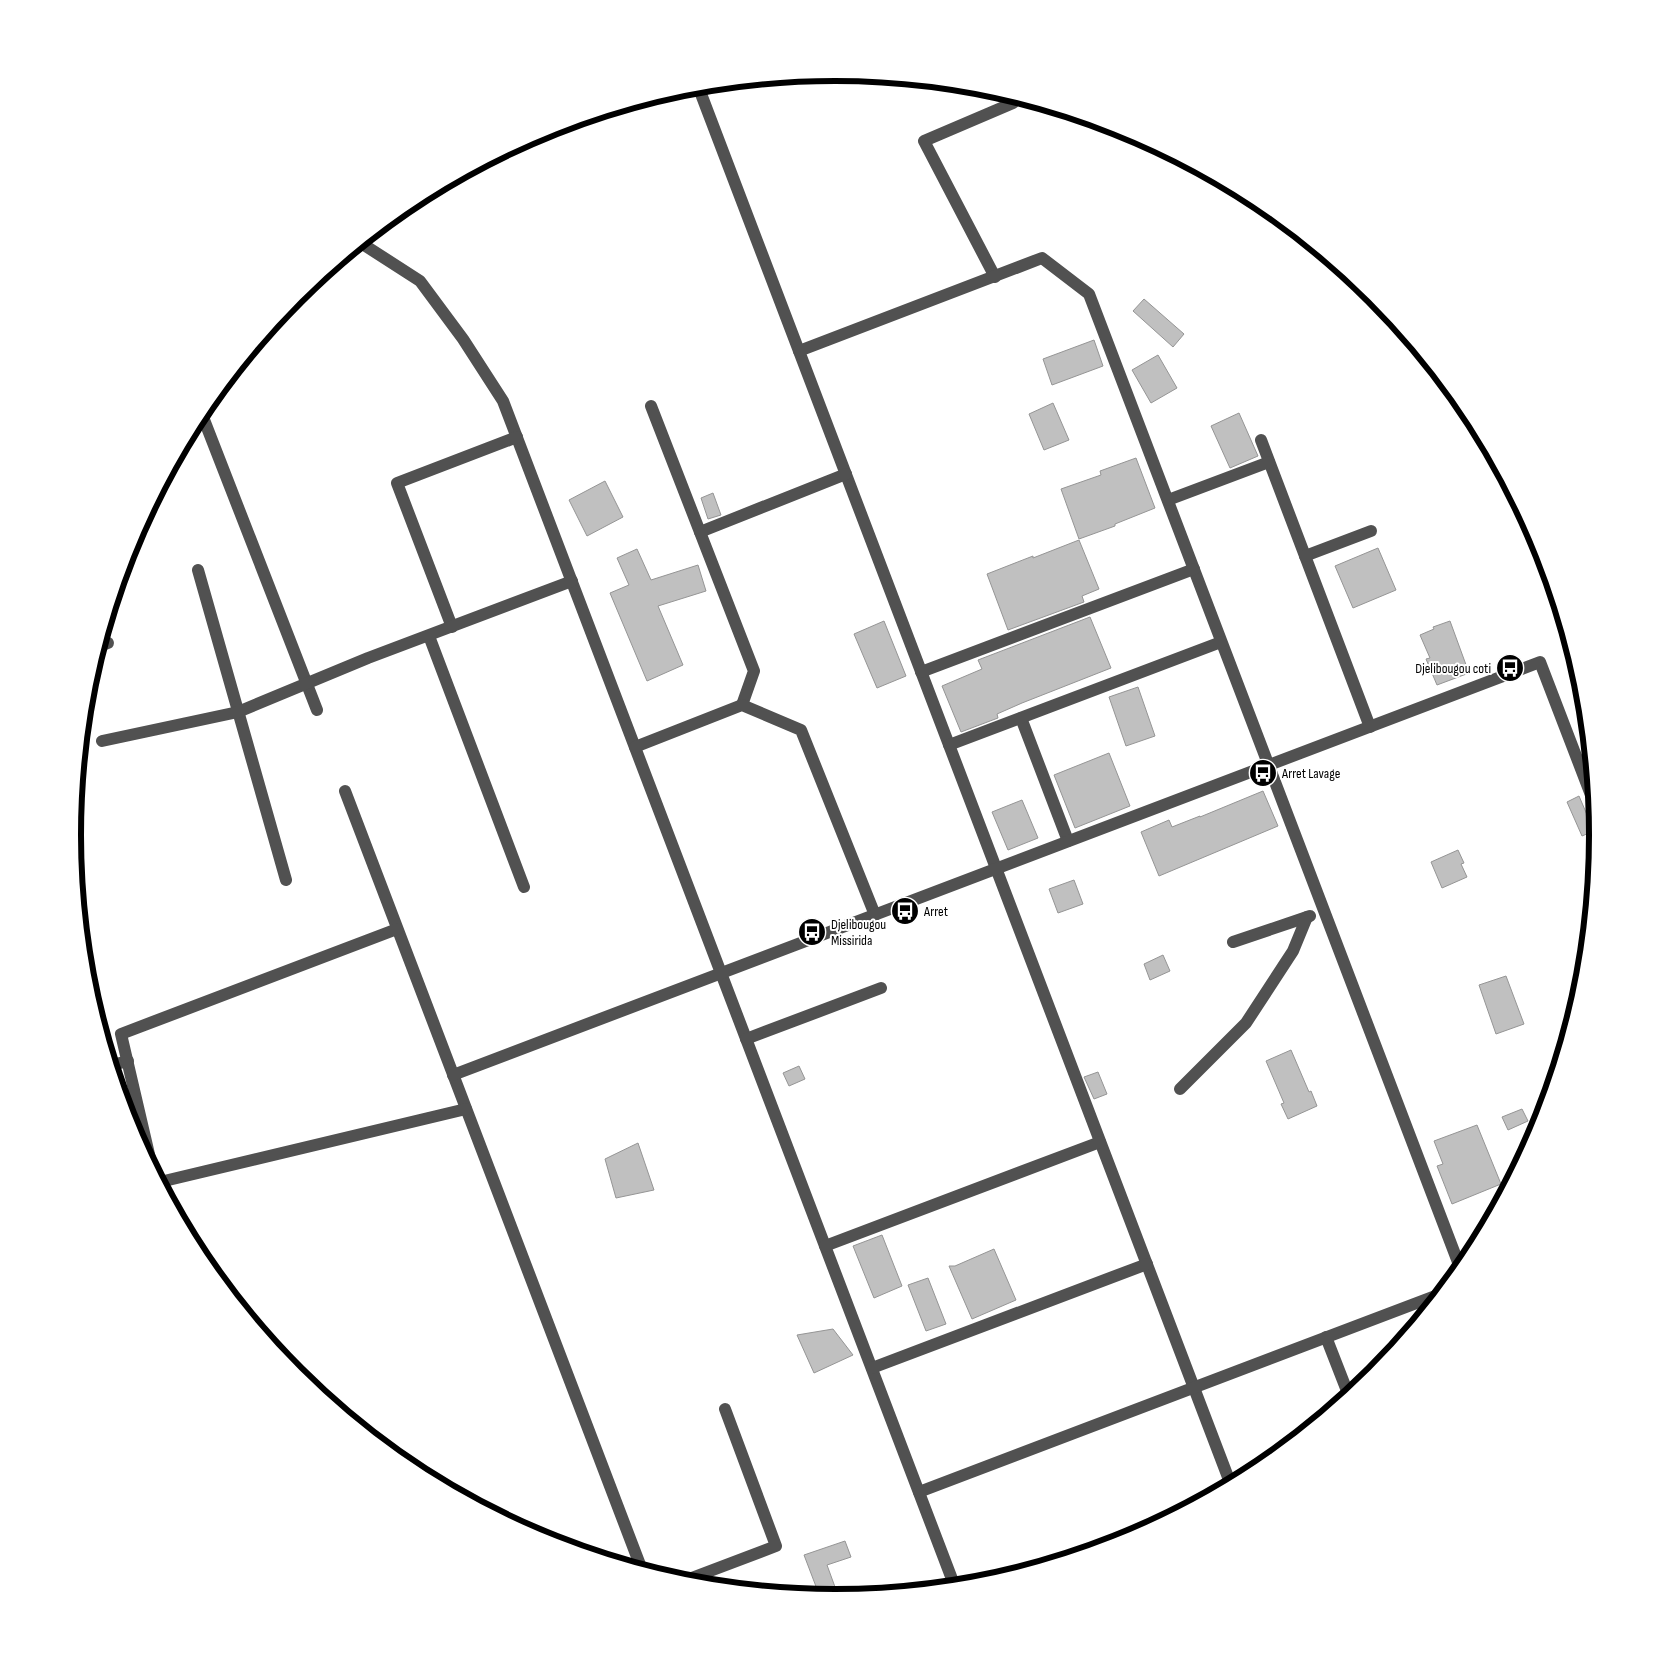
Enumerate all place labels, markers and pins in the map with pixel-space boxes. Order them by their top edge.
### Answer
bus stop icon: Djelibougou coti [1495,653,1525,683]
place label: Djelibougou coti [1415,660,1491,677]
bus stop icon: Arret Lavage [1248,758,1278,788]
place label: Arret Lavage [1281,765,1340,782]
bus stop icon: Arret [890,896,920,926]
place label: Arret [923,903,948,920]
place label: Djelibougou Missirida [831,916,886,949]
bus stop icon: Djelibougou Missirida [797,917,827,947]

